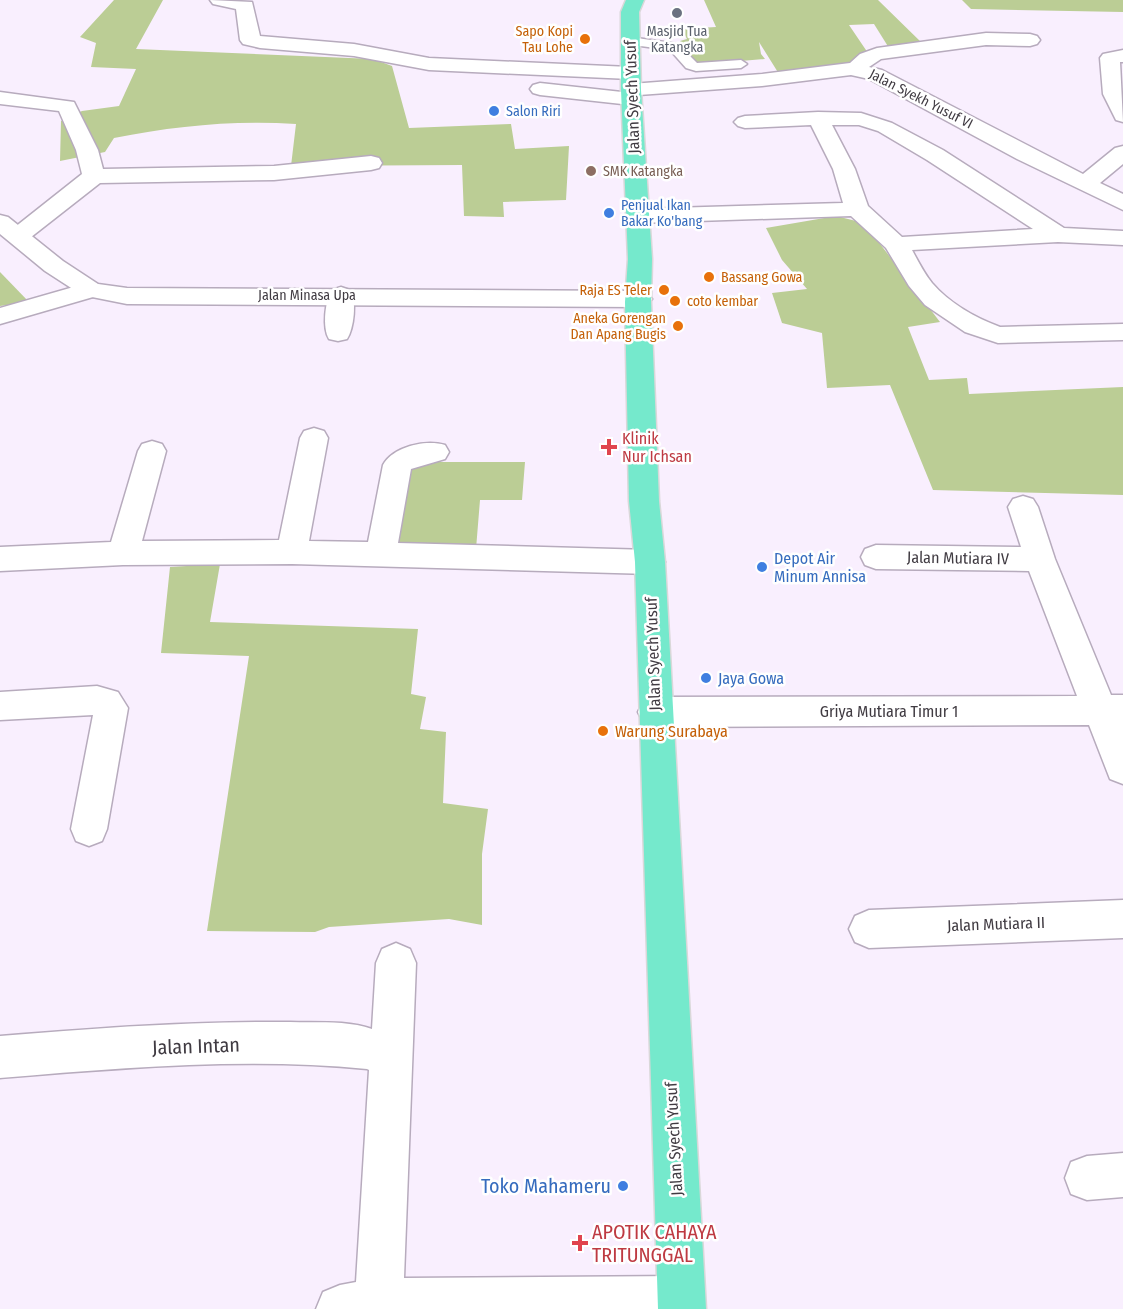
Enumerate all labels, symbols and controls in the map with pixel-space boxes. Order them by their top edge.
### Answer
marker: Masjid Tua Katangka [670,6,684,20]
place label: Sapo Kopi Tau Lohe [516,23,573,56]
place label: Masjid Tua Katangka [647,23,707,56]
marker: Sapo Kopi Tau Lohe [578,32,592,46]
street label: Jalan Syech Yusuf [620,39,643,154]
street label: Jalan Syekh Yusuf VI [866,66,976,132]
place label: Salon Riri [506,103,561,120]
marker: Salon Riri [487,104,501,118]
place label: SMK Katangka [603,163,683,180]
marker: SMK Katangka [584,164,598,178]
place label: Penjual Ikan Bakar Ko'bang [621,197,703,230]
marker: Penjual Ikan Bakar Ko'bang [602,206,616,220]
place label: Bassang Gowa [721,269,803,286]
marker: Bassang Gowa [702,270,716,284]
place label: Raja ES Teler [579,282,652,299]
marker: Raja ES Teler [657,283,671,297]
street label: Jalan Minasa Upa [258,287,356,304]
place label: coto kembar [687,293,758,310]
marker: coto kembar [668,294,682,308]
place label: Aneka Gorengan Dan Apang Bugis [571,310,666,343]
marker: Aneka Gorengan Dan Apang Bugis [671,319,685,333]
place label: Klinik Nur Ichsan [622,429,692,466]
marker: Klinik Nur Ichsan [600,438,618,456]
street label: Jalan Mutiara IV [907,548,1010,568]
place label: Depot Air Minum Annisa [774,549,866,586]
marker: Depot Air Minum Annisa [755,560,769,574]
street label: Jalan Syech Yusuf [641,596,664,711]
place label: Jaya Gowa [718,669,784,688]
marker: Jaya Gowa [699,671,713,685]
street label: Griya Mutiara Timur 1 [820,702,958,721]
place label: Warung Surabaya [615,722,728,741]
marker: Warung Surabaya [596,724,610,738]
street label: Jalan Mutiara II [947,913,1045,935]
street label: Jalan Intan [152,1032,240,1060]
street label: Jalan Syech Yusuf [661,1081,686,1196]
place label: Toko Mahameru [481,1174,611,1198]
marker: Toko Mahameru [616,1179,630,1193]
place label: APOTIK CAHAYA TRITUNGGAL [592,1220,717,1267]
marker: APOTIK CAHAYA TRITUNGGAL [573,1236,587,1250]

